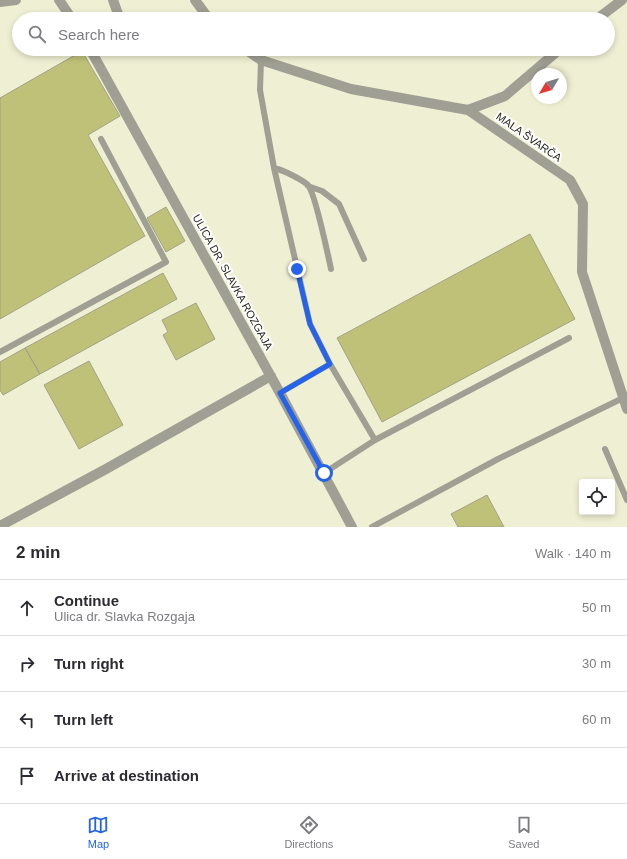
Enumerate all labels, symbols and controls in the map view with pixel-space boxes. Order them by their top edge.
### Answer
search box [12,12,615,56]
icon: search [26,23,48,45]
text: Search here [58,26,140,43]
north arrow [531,68,567,104]
street label: MALA ŠVARČA [494,110,564,164]
street label: ULICA DR. SLAVKA ROZGAJA [191,212,276,352]
route end [288,260,306,278]
route start [315,464,333,482]
map controls [579,479,615,515]
button: locate [579,479,615,515]
text: 2 min [16,543,60,562]
text: Walk · 140 m [535,546,611,561]
text: Continue [54,592,119,609]
icon: ahead [16,597,38,619]
text: 50 m [582,600,611,615]
text: Ulica dr. Slavka Rozgaja [54,609,195,624]
icon: right [16,653,38,675]
text: Turn right [54,655,124,672]
text: 30 m [582,656,611,671]
icon: left [16,709,38,731]
text: Turn left [54,711,113,728]
text: 60 m [582,712,611,727]
icon: arrive [16,765,38,787]
text: Arrive at destination [54,767,199,784]
tab: Map [87,814,109,850]
tab: Directions [284,814,333,850]
tab: Saved [508,814,539,850]

